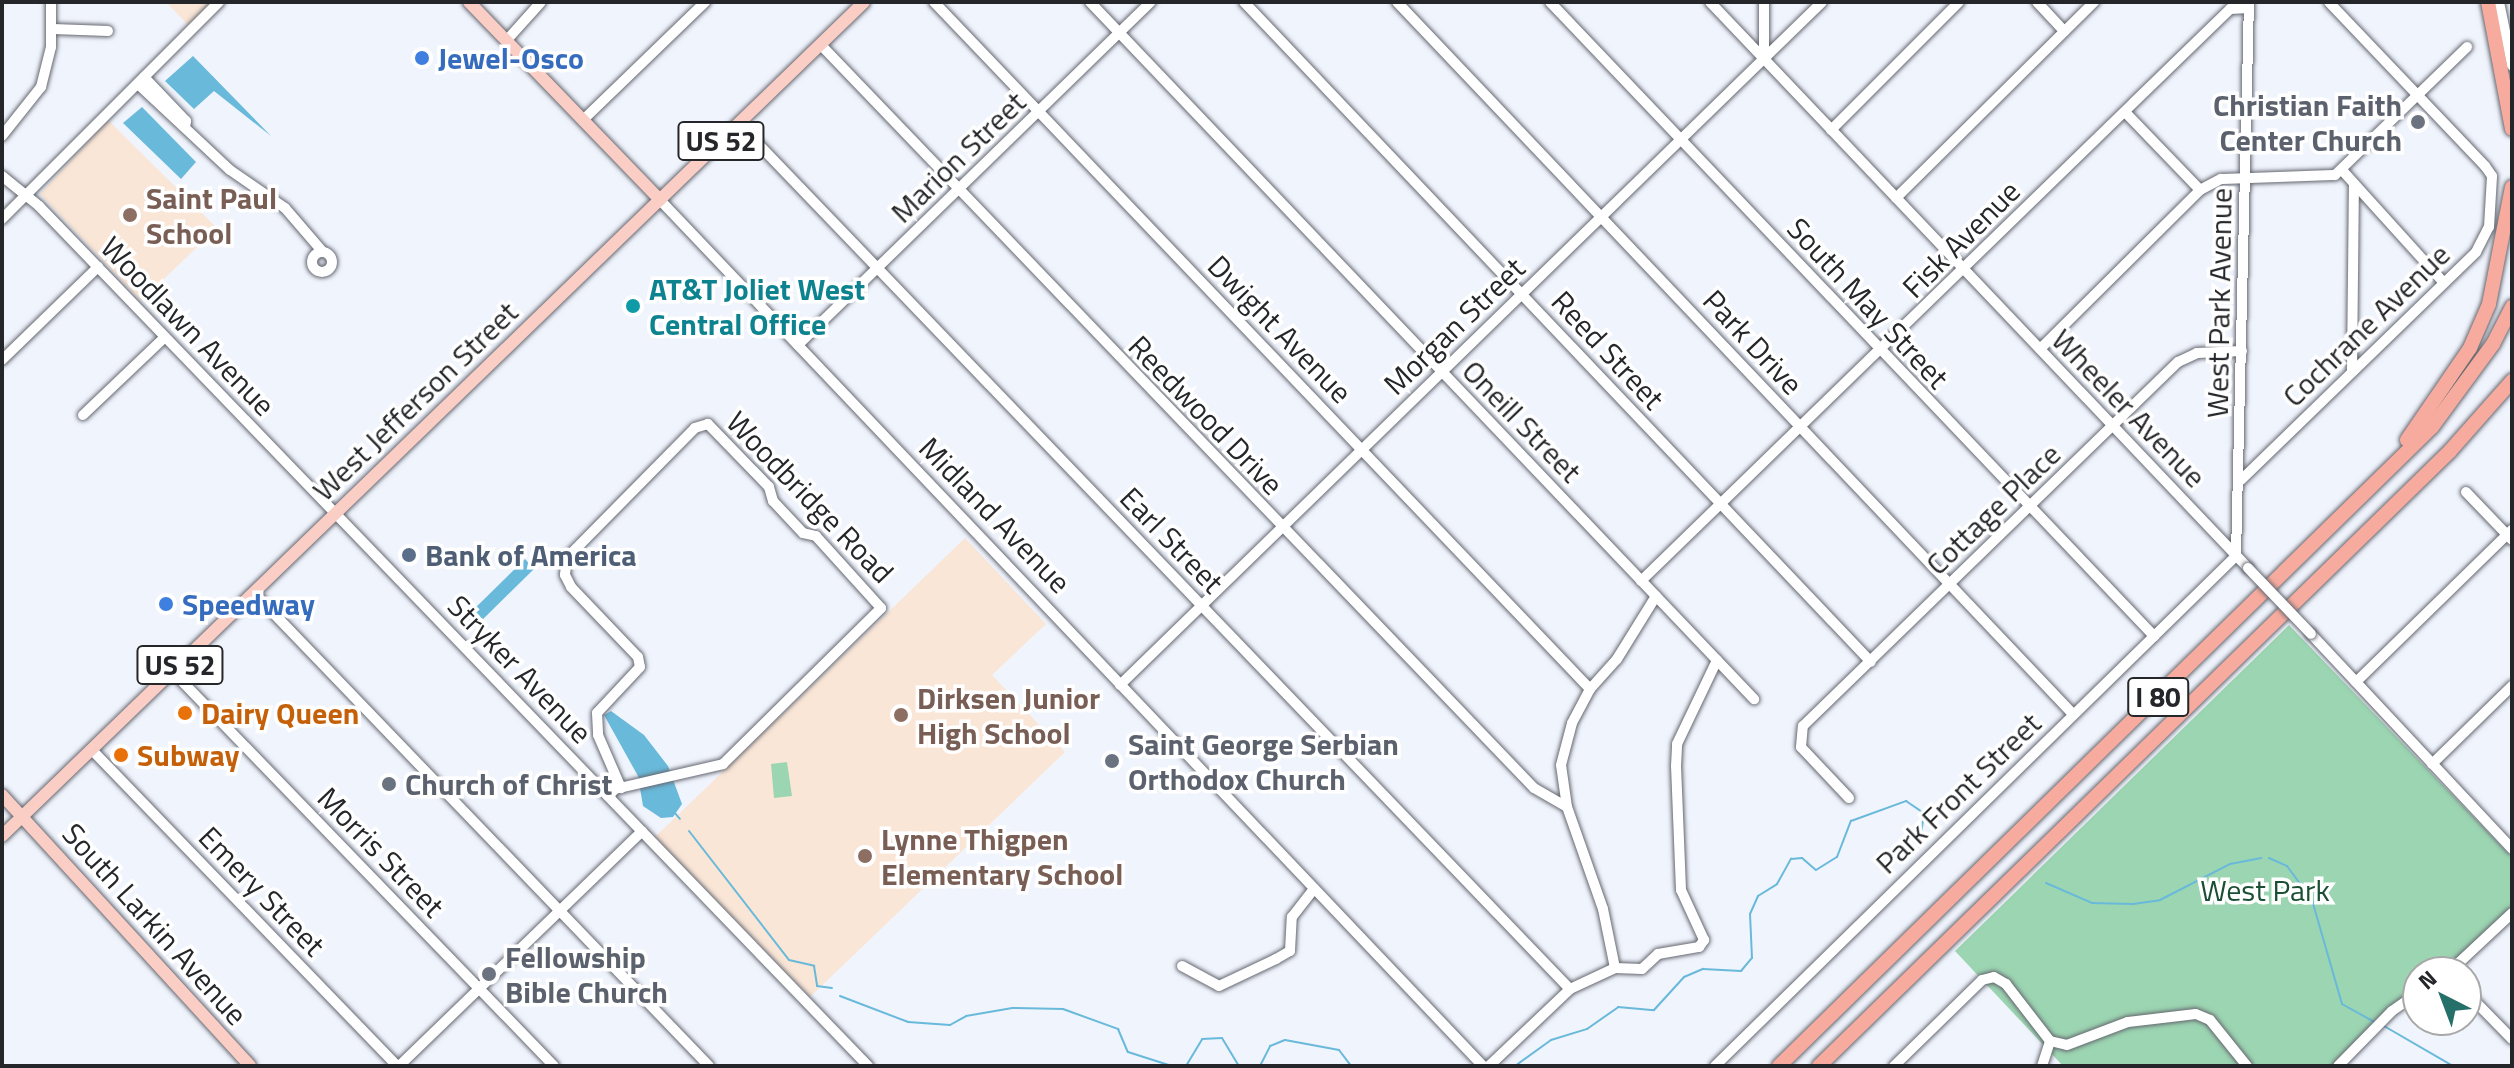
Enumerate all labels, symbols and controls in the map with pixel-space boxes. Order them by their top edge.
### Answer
place label: Jewel-Osco [438,40,584,76]
marker: Jewel-Osco [413,49,431,67]
street label: Marion Street [883,84,1033,230]
place label: Christian Faith Center Church [2213,87,2402,158]
marker: Christian Faith Center Church [2409,113,2427,131]
road number: US 52 [677,117,765,165]
street label: Fisk Avenue [1895,173,2027,305]
place label: Saint Paul School [146,180,277,250]
street label: West Park Avenue [2199,188,2239,418]
marker: Saint Paul School [121,206,139,224]
street label: South May Street [1780,210,1956,396]
street label: Woodlawn Avenue [93,229,283,423]
street label: Cochrane Avenue [2275,236,2457,414]
street label: Dwight Avenue [1201,248,1359,410]
street label: Morgan Street [1376,250,1532,402]
place label: AT&T Joliet West Central Office [649,271,865,342]
street label: Park Drive [1696,282,1810,402]
street label: Reed Street [1544,283,1672,417]
street label: West Jefferson Street [305,294,525,508]
marker: AT&T Joliet West Central Office [624,297,642,315]
street label: Wheeler Avenue [2045,321,2213,495]
street label: Reedwood Drive [1121,328,1291,502]
street label: Oneill Street [1455,353,1589,489]
street label: Woodbridge Road [719,404,901,590]
street label: Midland Avenue [912,430,1078,600]
street label: Cottage Place [1918,436,2068,582]
street label: Earl Street [1113,480,1231,600]
place label: Bank of America [425,537,637,573]
marker: Bank of America [400,546,418,564]
place label: Speedway [182,586,315,622]
street label: Stryker Avenue [441,588,599,750]
marker: Speedway [157,595,175,613]
road number: US 52 [136,641,224,689]
road number: I 80 [2126,673,2190,721]
place label: Dirksen Junior High School [917,680,1100,750]
place label: Dairy Queen [201,695,359,731]
marker: Dairy Queen [176,704,194,722]
street label: Park Front Street [1868,705,2048,881]
marker: Dirksen Junior High School [892,706,910,724]
place label: Saint George Serbian Orthodox Church [1128,726,1399,796]
place label: Subway [137,737,240,773]
marker: Subway [112,746,130,764]
marker: Saint George Serbian Orthodox Church [1103,752,1121,770]
place label: Church of Christ [405,766,612,802]
marker: Church of Christ [380,775,398,793]
street label: Morris Street [310,780,452,924]
street label: South Larkin Avenue [55,816,255,1032]
street label: Emery Street [192,819,332,963]
place label: Lynne Thigpen Elementary School [881,821,1123,892]
marker: Lynne Thigpen Elementary School [856,847,874,865]
park label: West Park [2200,872,2330,908]
place label: Fellowship Bible Church [505,939,668,1010]
north arrow [2402,956,2482,1036]
text: N [2410,962,2444,997]
marker: Fellowship Bible Church [480,965,498,983]

